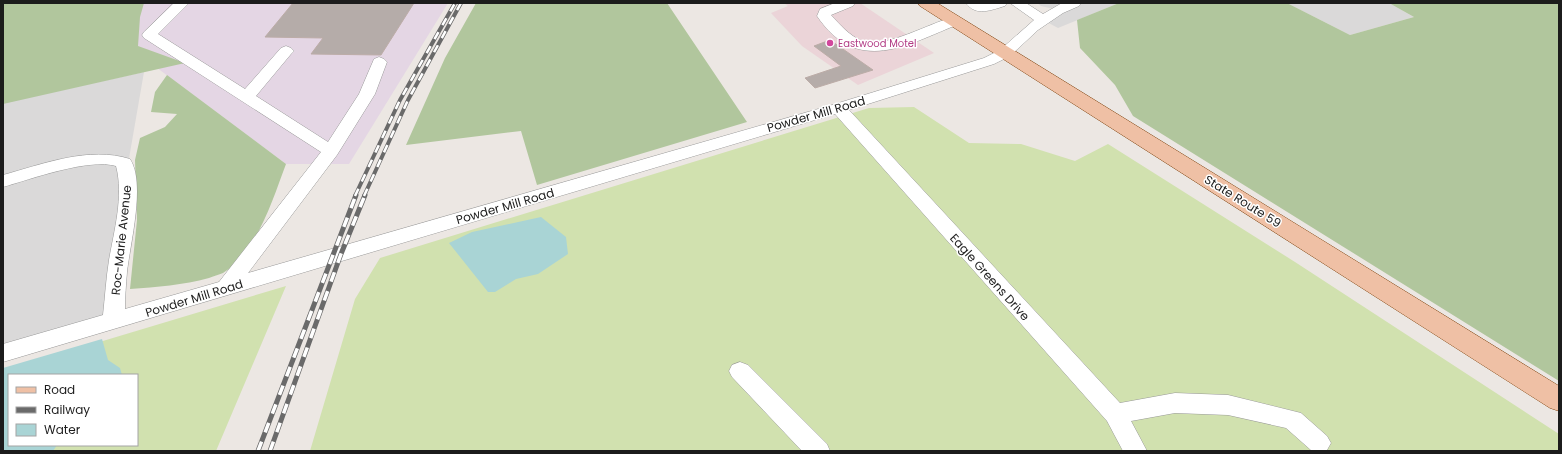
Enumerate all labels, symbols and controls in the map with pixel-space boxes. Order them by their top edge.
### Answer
place label: Eastwood Motel [838,36,917,51]
marker: Eastwood Motel [825,38,835,48]
street label: Powder Mill Road [765,92,867,136]
street label: State Route 59 [1201,171,1285,231]
street label: Roc-Marie Avenue [107,184,135,296]
street label: Powder Mill Road [454,184,556,228]
street label: Eagle Greens Drive [946,230,1034,324]
street label: Powder Mill Road [143,275,245,321]
legend [8,374,138,446]
text: Road [44,381,75,398]
text: Railway [44,401,90,418]
text: Water [44,421,81,438]

